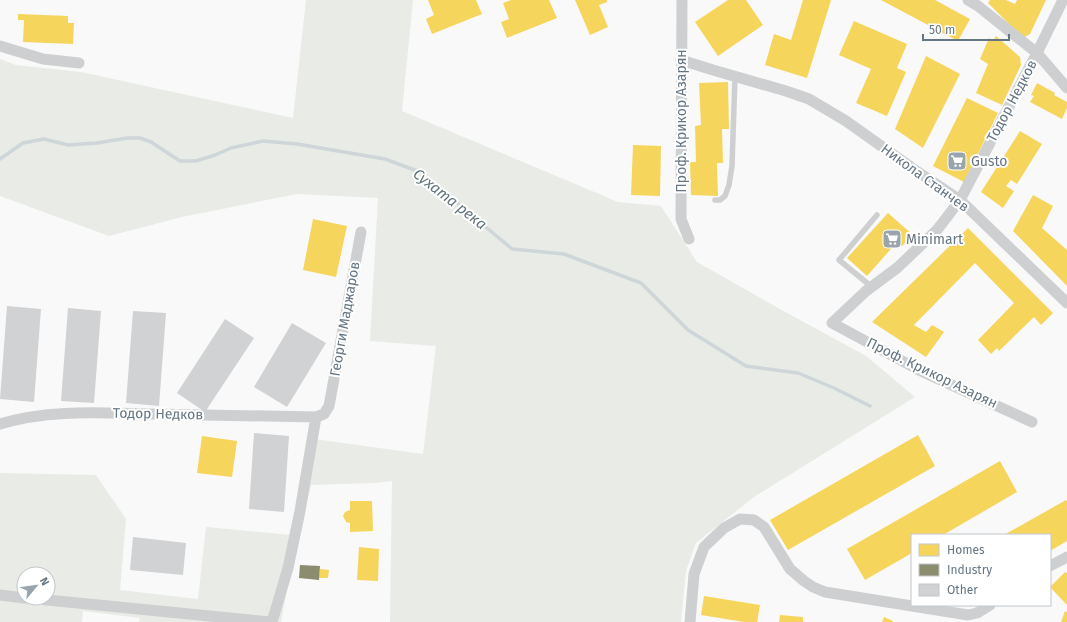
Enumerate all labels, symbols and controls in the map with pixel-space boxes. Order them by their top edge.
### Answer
scale bar [923,16,1009,42]
text: 50 m [929,23,955,37]
street label: Проф. Крикор Азарян [673,49,690,193]
street label: Тодор Недков [983,57,1041,145]
street label: Никола Станчев [878,140,972,216]
supermarket icon: Gusto [946,150,968,172]
place label: Gusto [971,153,1008,170]
water label: Сухата река [410,165,490,233]
supermarket icon: Minimart [881,228,903,250]
place label: Minimart [906,231,964,248]
street label: Георги Маджаров [327,260,363,378]
street label: Проф. Крикор Азарян [864,334,1000,412]
street label: Тодор Недков [113,405,204,423]
legend [911,534,1051,606]
text: Homes [947,543,985,557]
text: Industry [947,563,992,577]
north arrow [16,566,56,606]
text: N [37,575,52,588]
text: Other [947,583,978,597]

